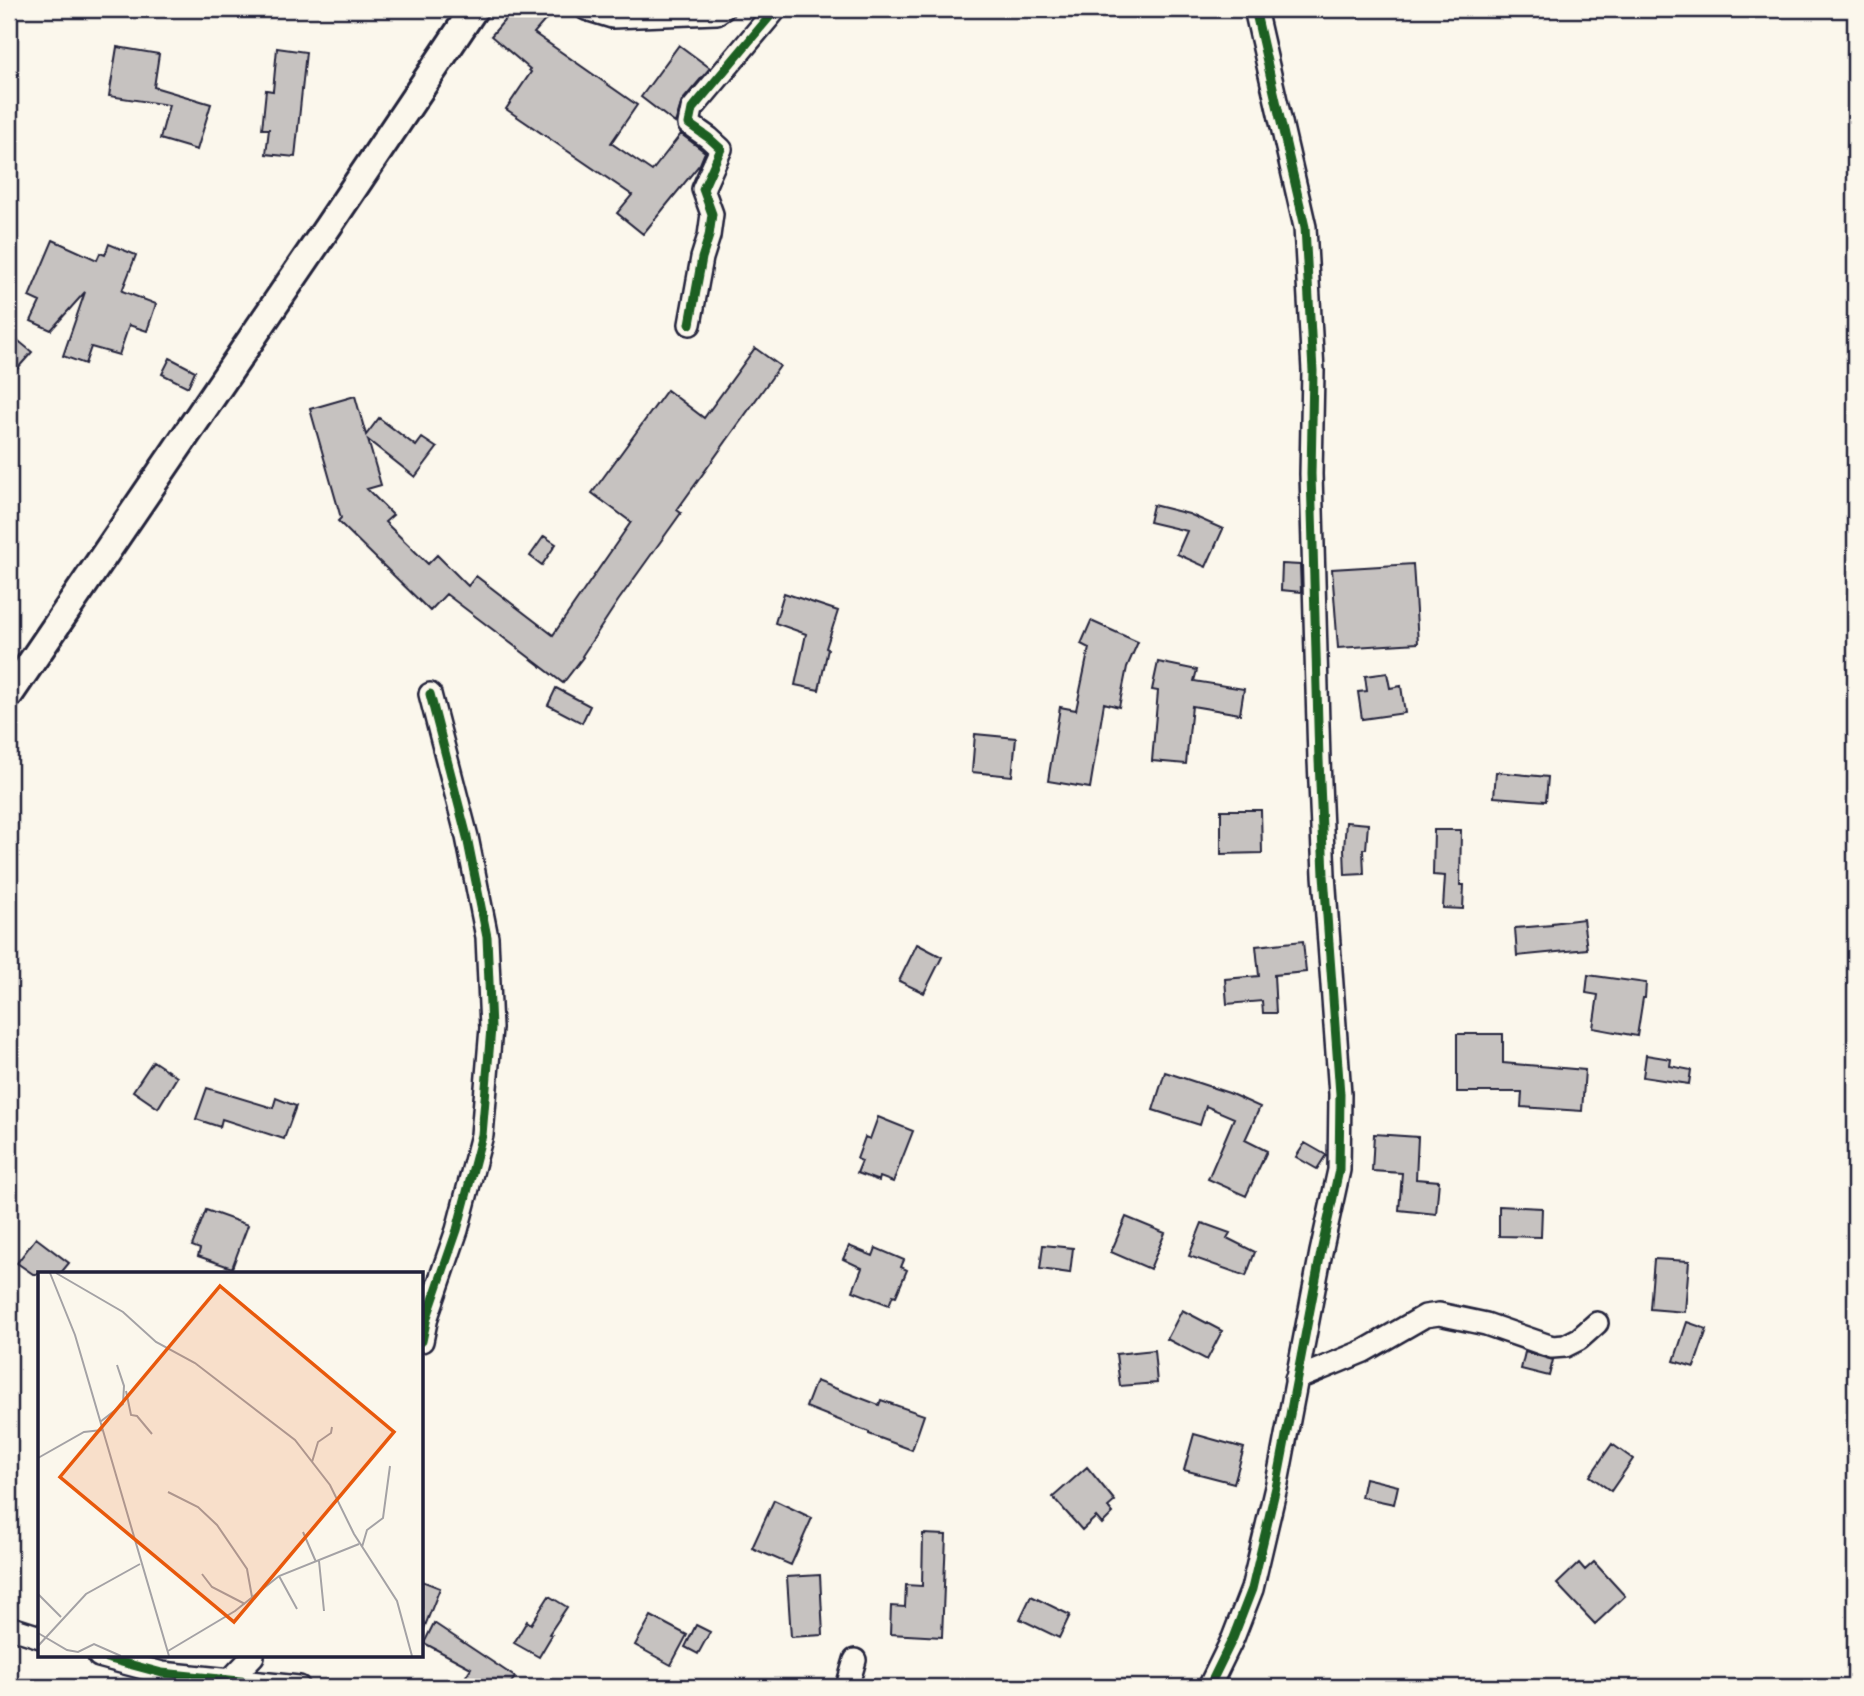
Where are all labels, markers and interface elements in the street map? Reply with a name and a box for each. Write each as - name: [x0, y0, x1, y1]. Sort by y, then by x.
- inset map: [38, 1272, 424, 1658]

